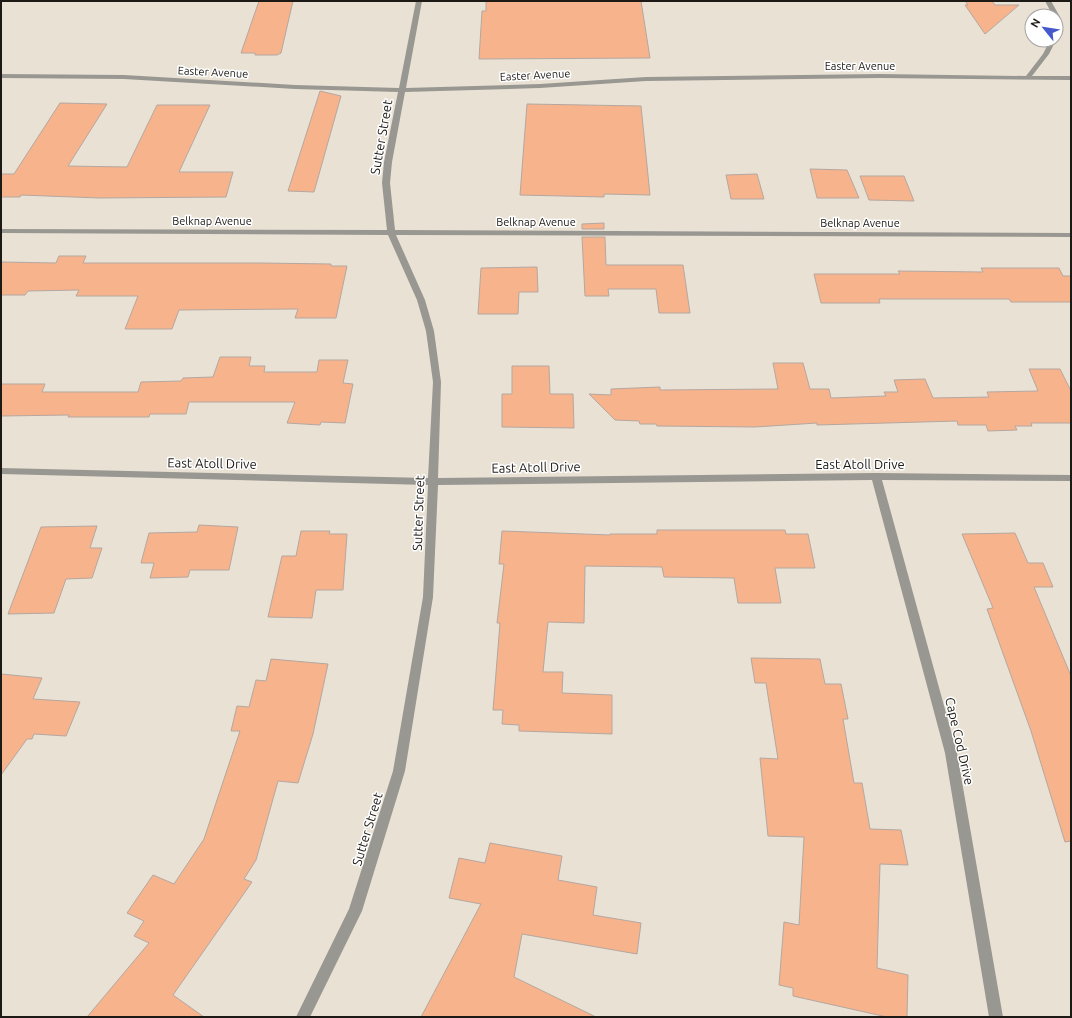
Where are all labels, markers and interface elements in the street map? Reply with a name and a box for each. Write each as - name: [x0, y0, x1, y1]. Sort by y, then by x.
- north arrow: [1024, 8, 1064, 48]
- text: N: [1028, 16, 1043, 30]
- street label: Easter Avenue: [825, 60, 895, 72]
- street label: Easter Avenue: [177, 64, 249, 80]
- street label: Easter Avenue: [499, 67, 571, 83]
- street label: Sutter Street: [368, 98, 394, 176]
- street label: Belknap Avenue: [172, 215, 252, 227]
- street label: Belknap Avenue: [496, 216, 576, 228]
- street label: Belknap Avenue: [820, 217, 900, 229]
- street label: East Atoll Drive: [167, 455, 257, 471]
- street label: East Atoll Drive: [815, 457, 905, 471]
- street label: East Atoll Drive: [491, 459, 581, 475]
- street label: Sutter Street: [410, 475, 426, 551]
- street label: Cape Cod Drive: [943, 696, 977, 786]
- street label: Sutter Street: [349, 791, 385, 867]

